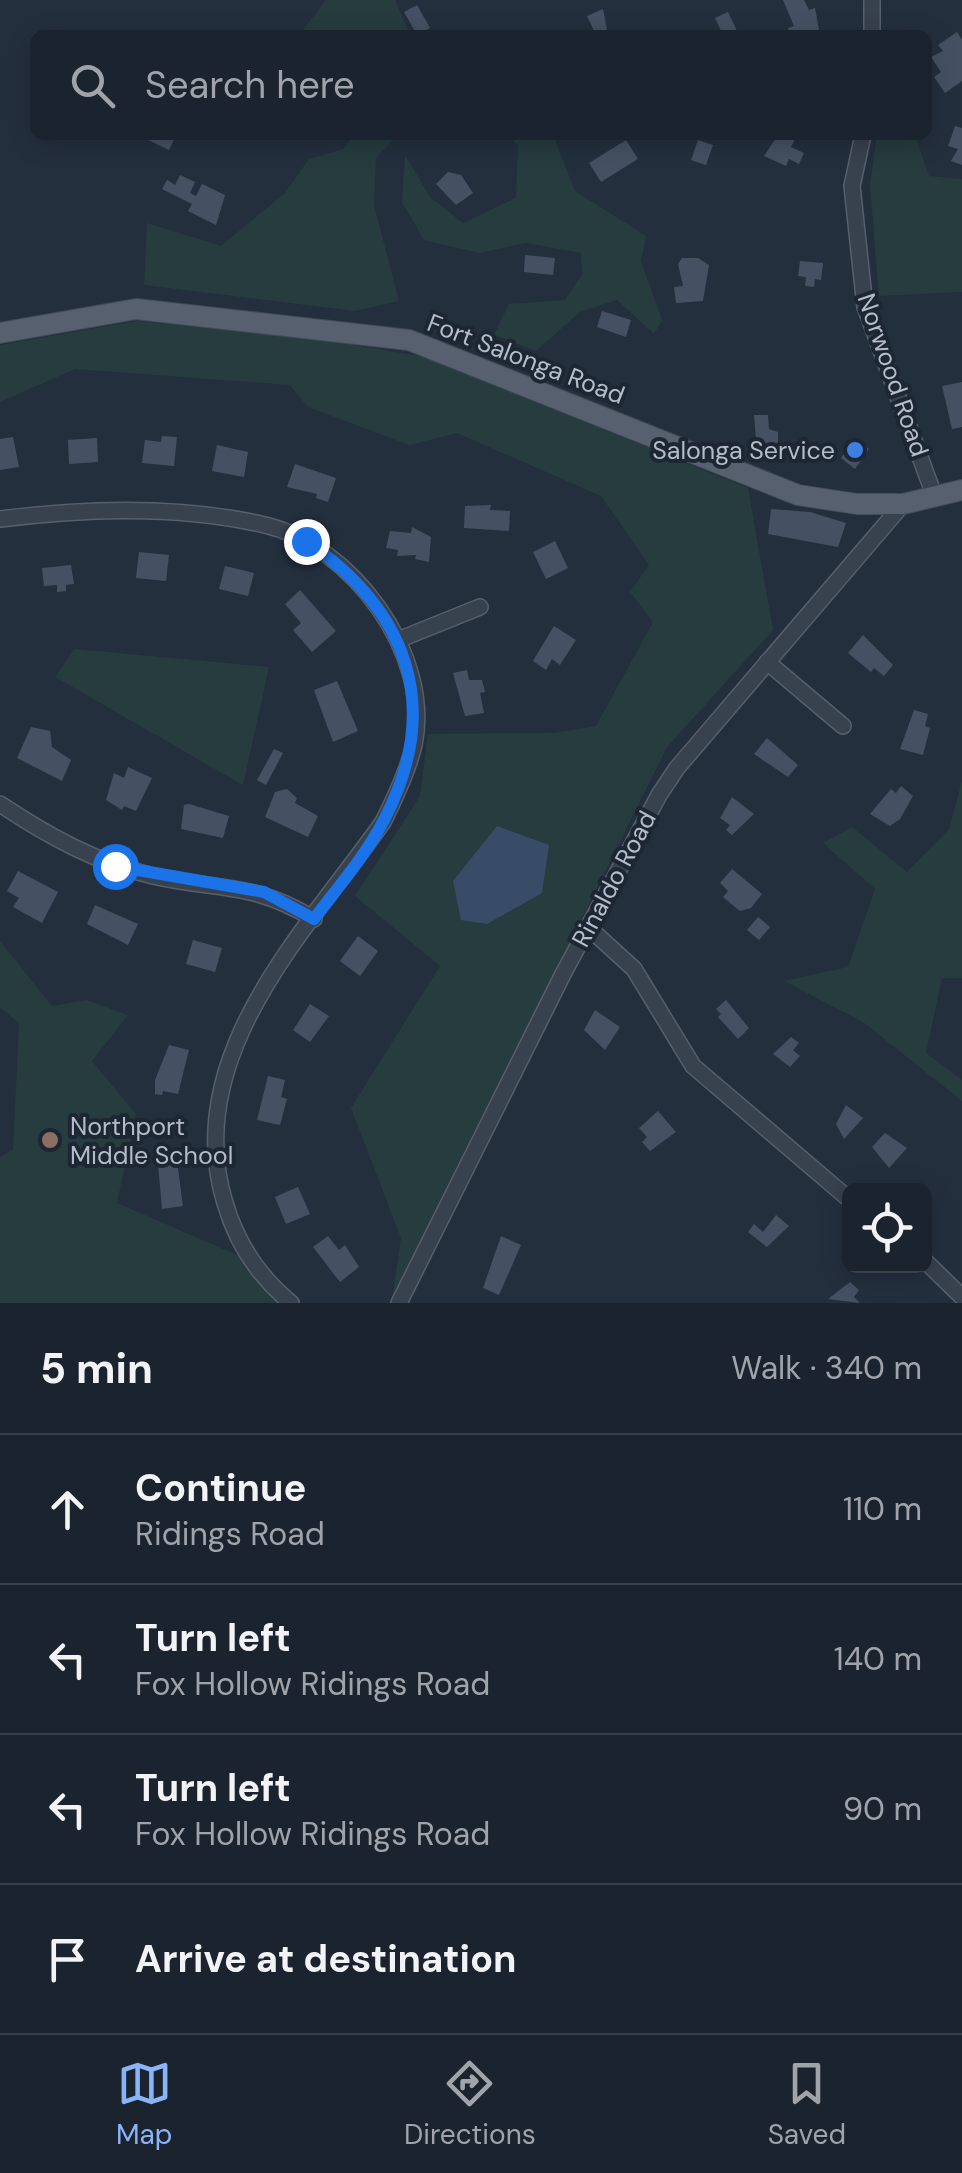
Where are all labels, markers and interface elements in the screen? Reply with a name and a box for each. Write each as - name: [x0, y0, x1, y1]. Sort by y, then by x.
- search box: [30, 30, 932, 140]
- icon: search: [65, 58, 120, 113]
- text: Search here: [145, 60, 355, 110]
- street label: Norwood Road: [850, 289, 936, 461]
- street label: Fort Salonga Road: [423, 306, 629, 412]
- place label: Salonga Service: [652, 434, 835, 467]
- marker: Salonga Service: [844, 439, 866, 461]
- route end: [284, 519, 330, 565]
- street label: Rinaldo Road: [564, 805, 664, 953]
- route start: [93, 844, 139, 890]
- place label: Northport Middle School: [70, 1110, 233, 1172]
- marker: Northport Middle School: [39, 1129, 61, 1151]
- map controls: [842, 1183, 932, 1273]
- button: locate: [842, 1183, 932, 1273]
- text: 5 min: [40, 1341, 153, 1396]
- text: Walk · 340 m: [731, 1347, 922, 1389]
- text: Continue: [135, 1463, 306, 1513]
- icon: ahead: [40, 1482, 95, 1537]
- text: 110 m: [843, 1488, 922, 1530]
- text: Ridings Road: [135, 1513, 325, 1555]
- text: Turn left: [135, 1613, 291, 1663]
- icon: left: [40, 1632, 95, 1687]
- text: 140 m: [834, 1638, 922, 1680]
- text: Fox Hollow Ridings Road: [135, 1663, 490, 1705]
- text: Turn left: [135, 1763, 291, 1813]
- icon: left: [40, 1782, 95, 1837]
- text: 90 m: [843, 1788, 922, 1830]
- text: Fox Hollow Ridings Road: [135, 1813, 490, 1855]
- icon: arrive: [40, 1932, 95, 1987]
- text: Arrive at destination: [135, 1934, 517, 1984]
- tab: Map: [116, 2056, 172, 2153]
- tab: Directions: [404, 2056, 536, 2153]
- tab: Saved: [768, 2056, 846, 2153]

